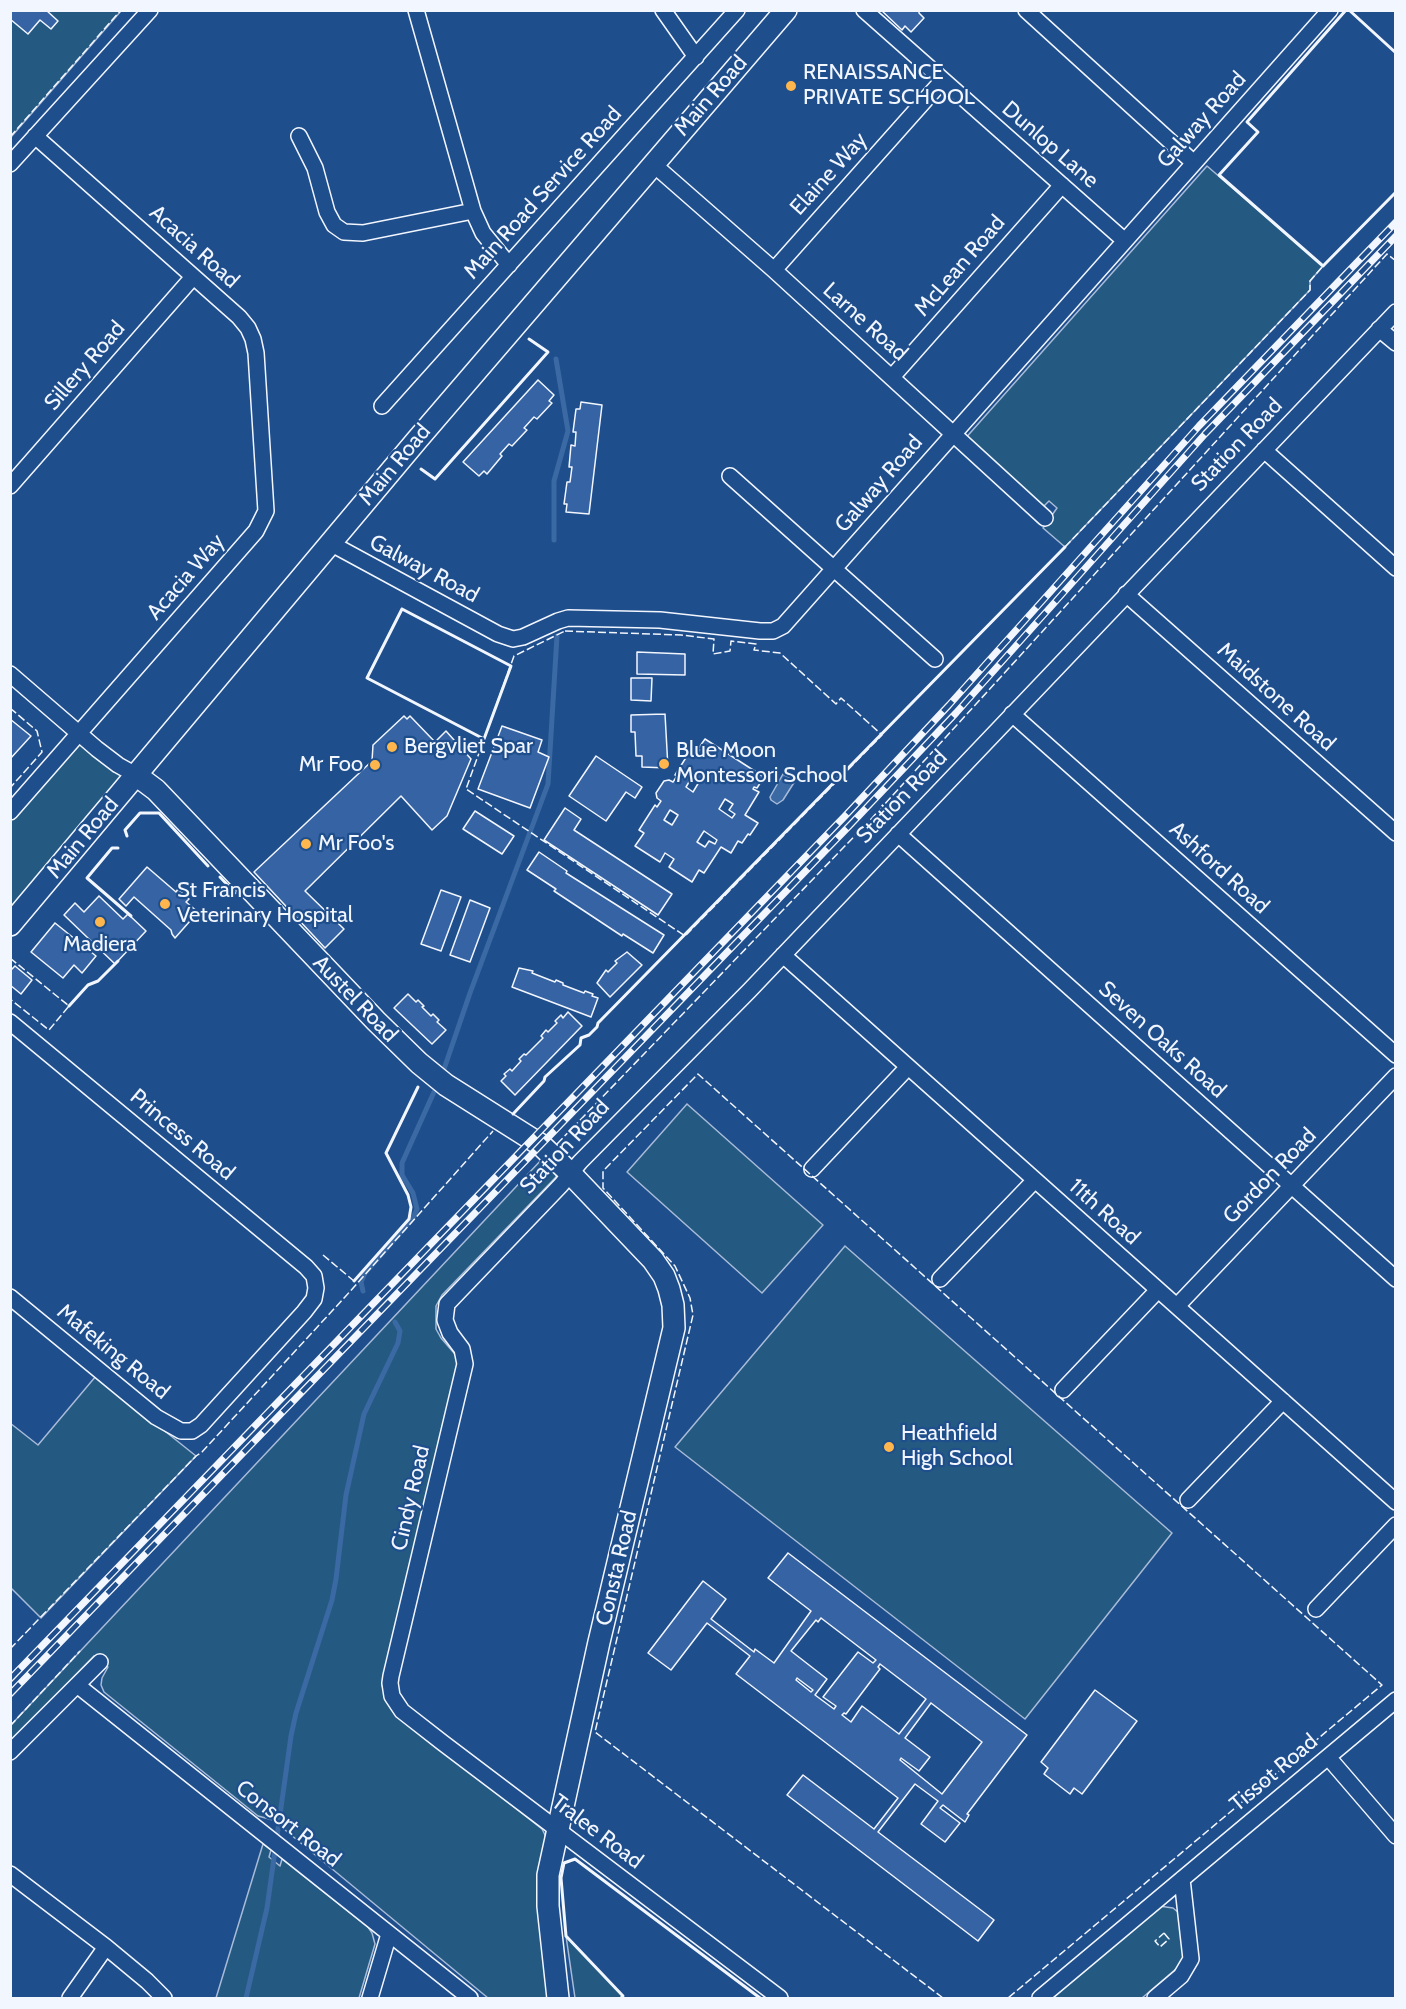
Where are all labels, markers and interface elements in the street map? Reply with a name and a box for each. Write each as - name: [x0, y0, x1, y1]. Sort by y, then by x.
- street label: Main Road: [669, 50, 753, 142]
- place label: RENAISSANCE PRIVATE SCHOOL: [803, 60, 975, 112]
- street label: Galway Road: [1152, 67, 1252, 173]
- marker: RENAISSANCE PRIVATE SCHOOL: [784, 79, 798, 93]
- street label: Dunlop Lane: [996, 96, 1104, 194]
- street label: Main Road Service Road: [459, 101, 627, 285]
- street label: Elaine Way: [785, 127, 873, 221]
- street label: Acacia Road: [144, 200, 244, 294]
- street label: McLean Road: [909, 210, 1011, 322]
- street label: Larne Road: [817, 277, 913, 367]
- street label: Sillery Road: [39, 316, 131, 416]
- street label: Station Road: [1186, 393, 1288, 497]
- street label: Main Road: [353, 419, 437, 511]
- street label: Galway Road: [830, 430, 928, 538]
- street label: Acacia Way: [142, 529, 230, 625]
- street label: Galway Road: [365, 529, 483, 609]
- street label: Maidstone Road: [1211, 637, 1341, 757]
- place label: Bergvliet Spar: [404, 734, 533, 760]
- place label: Blue Moon Montessori School: [676, 738, 847, 790]
- marker: Bergvliet Spar: [385, 740, 399, 754]
- street label: Station Road: [851, 745, 953, 849]
- place label: Mr Foo: [299, 752, 363, 778]
- marker: Blue Moon Montessori School: [657, 757, 671, 771]
- marker: Mr Foo: [368, 758, 382, 772]
- street label: Main Road: [41, 792, 125, 884]
- street label: Ashford Road: [1164, 816, 1274, 920]
- place label: Mr Foo's: [318, 831, 394, 857]
- marker: Mr Foo's: [299, 837, 313, 851]
- place label: St Francis Veterinary Hospital: [177, 878, 353, 930]
- marker: St Francis Veterinary Hospital: [158, 897, 172, 911]
- marker: Madiera: [93, 915, 107, 929]
- place label: Madiera: [63, 932, 137, 958]
- street label: Austel Road: [307, 950, 403, 1048]
- street label: Seven Oaks Road: [1093, 976, 1231, 1104]
- street label: Princess Road: [124, 1084, 240, 1186]
- street label: Station Road: [515, 1094, 615, 1200]
- street label: Gordon Road: [1218, 1123, 1322, 1229]
- street label: 11th Road: [1063, 1173, 1145, 1251]
- street label: Mafeking Road: [51, 1299, 175, 1405]
- place label: Heathfield High School: [901, 1421, 1013, 1472]
- marker: Heathfield High School: [882, 1440, 896, 1454]
- street label: Cindy Road: [386, 1443, 436, 1553]
- street label: Consta Road: [591, 1508, 643, 1628]
- street label: Tissot Road: [1225, 1729, 1323, 1817]
- street label: Consort Road: [230, 1775, 346, 1873]
- street label: Tralee Road: [546, 1789, 648, 1875]

